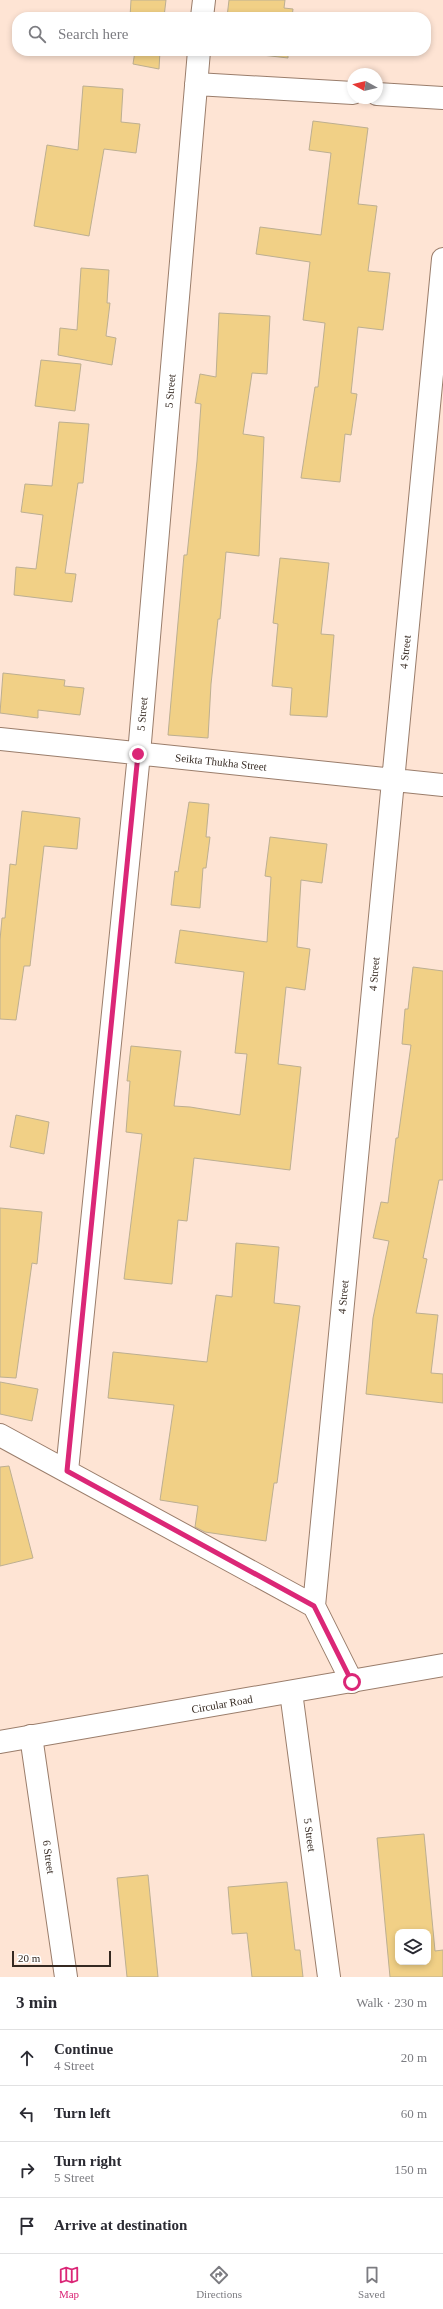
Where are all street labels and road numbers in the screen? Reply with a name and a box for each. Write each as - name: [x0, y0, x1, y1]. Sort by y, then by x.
- street label: 5 Street: [163, 374, 177, 408]
- street label: 4 Street: [397, 635, 413, 669]
- street label: 5 Street: [135, 697, 149, 731]
- street label: Seikta Thukha Street: [175, 751, 267, 773]
- street label: 4 Street: [367, 957, 381, 991]
- street label: 4 Street: [336, 1280, 350, 1314]
- street label: Circular Road: [190, 1693, 254, 1715]
- street label: 5 Street: [302, 1817, 318, 1853]
- street label: 6 Street: [41, 1839, 57, 1875]

